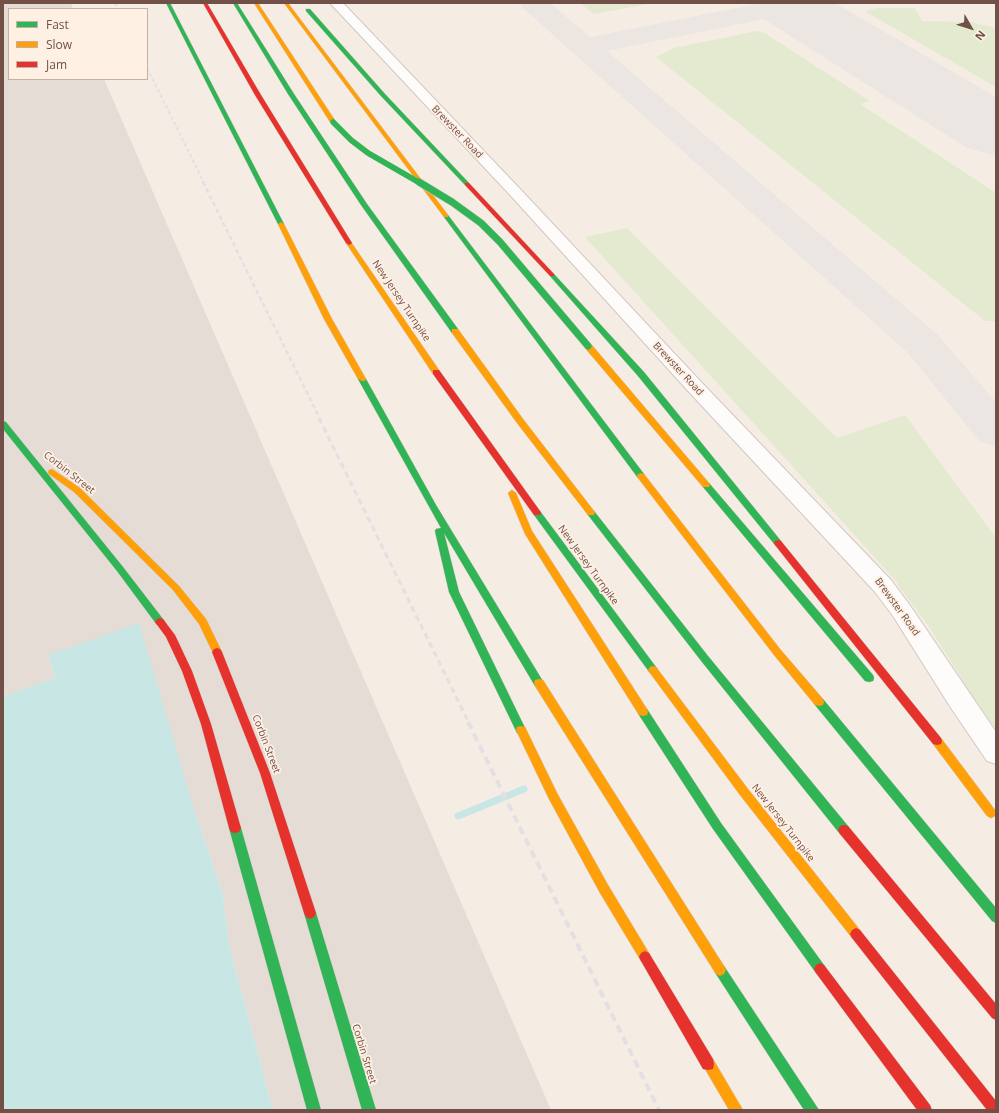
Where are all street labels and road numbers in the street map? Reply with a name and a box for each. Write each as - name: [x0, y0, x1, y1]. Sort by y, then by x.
- street label: Brewster Road: [429, 103, 485, 161]
- street label: New Jersey Turnpike: [369, 258, 433, 344]
- street label: Brewster Road: [650, 340, 706, 398]
- street label: Corbin Street: [41, 449, 97, 497]
- street label: New Jersey Turnpike: [555, 523, 621, 607]
- street label: Brewster Road: [872, 576, 922, 638]
- street label: Corbin Street: [249, 713, 283, 775]
- street label: New Jersey Turnpike: [749, 782, 817, 864]
- street label: Corbin Street: [349, 1023, 379, 1085]

